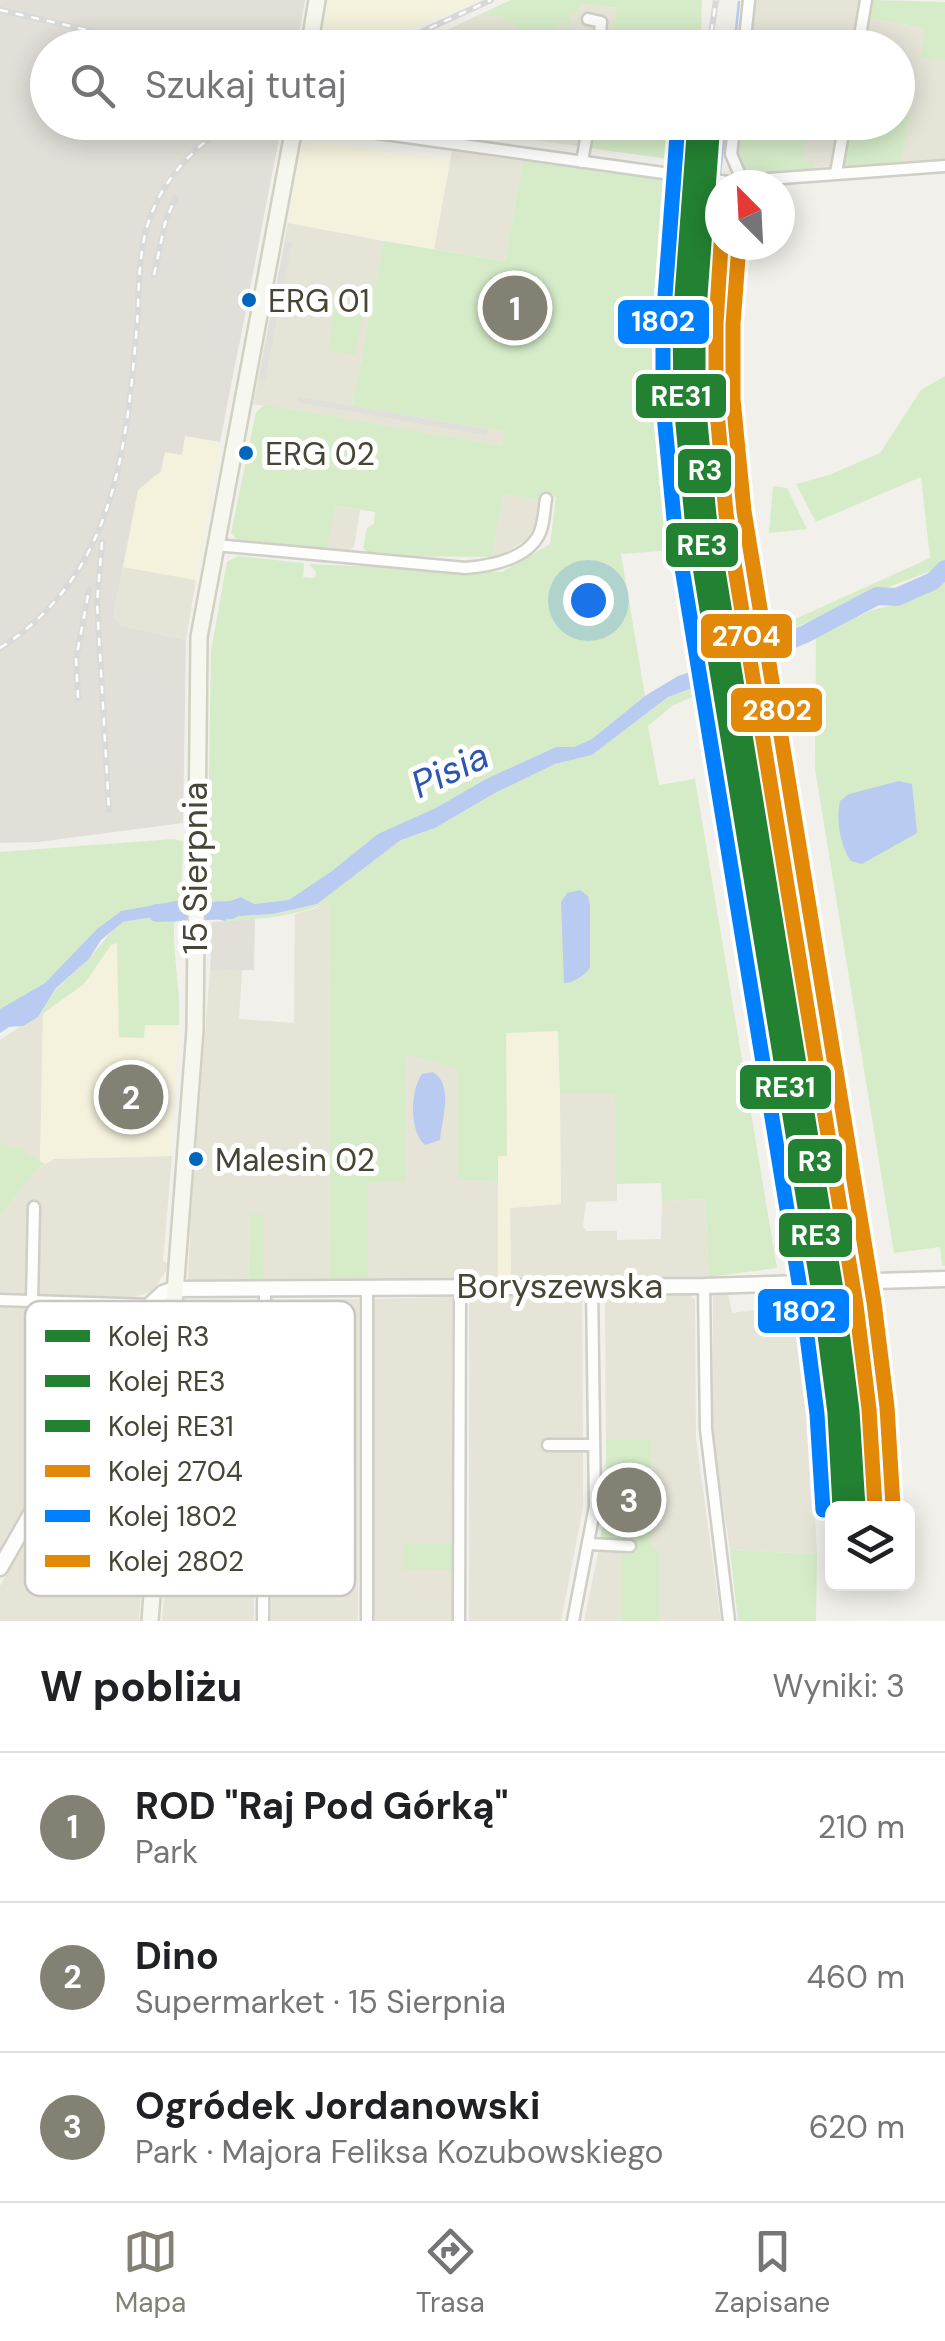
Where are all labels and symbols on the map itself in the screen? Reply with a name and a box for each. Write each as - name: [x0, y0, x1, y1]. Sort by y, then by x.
- north arrow: [705, 170, 795, 260]
- pin: 1: [482, 270, 548, 346]
- place label: ERG 01: [268, 280, 370, 322]
- marker: ERG 01: [239, 290, 259, 310]
- line badge: 1802: [616, 298, 711, 346]
- text: 1802: [631, 303, 695, 340]
- line badge: RE31: [634, 372, 728, 420]
- text: RE31: [651, 378, 711, 415]
- place label: ERG 02: [265, 433, 375, 475]
- marker: ERG 02: [236, 443, 256, 463]
- line badge: R3: [676, 447, 733, 495]
- text: R3: [688, 452, 722, 489]
- line badge: RE3: [664, 521, 740, 569]
- text: RE3: [677, 527, 727, 564]
- your location: [563, 575, 614, 626]
- line badge: 2704: [699, 612, 794, 660]
- text: 2704: [712, 618, 780, 655]
- line badge: 2802: [729, 686, 824, 734]
- text: 2802: [742, 692, 812, 729]
- water label: Pisia: [403, 730, 497, 810]
- street label: 15 Sierpnia: [172, 782, 218, 954]
- pin: 2: [98, 1060, 164, 1134]
- line badge: RE31: [738, 1063, 833, 1111]
- text: RE31: [755, 1069, 815, 1106]
- line badge: R3: [786, 1137, 844, 1185]
- place label: Malesin 02: [215, 1139, 375, 1181]
- text: R3: [798, 1143, 832, 1180]
- marker: Malesin 02: [186, 1149, 206, 1169]
- line badge: RE3: [777, 1211, 854, 1259]
- text: RE3: [791, 1217, 841, 1254]
- street label: Boryszewska: [457, 1263, 663, 1309]
- line badge: 1802: [756, 1287, 851, 1335]
- text: 1802: [772, 1293, 836, 1330]
- legend: [25, 1301, 355, 1596]
- text: Kolej R3: [108, 1318, 210, 1355]
- text: Kolej RE3: [108, 1363, 225, 1400]
- text: Kolej RE31: [108, 1408, 234, 1445]
- text: Kolej 2704: [108, 1453, 243, 1490]
- pin: 3: [596, 1462, 662, 1538]
- text: Kolej 1802: [108, 1498, 237, 1535]
- text: Kolej 2802: [108, 1543, 244, 1580]

